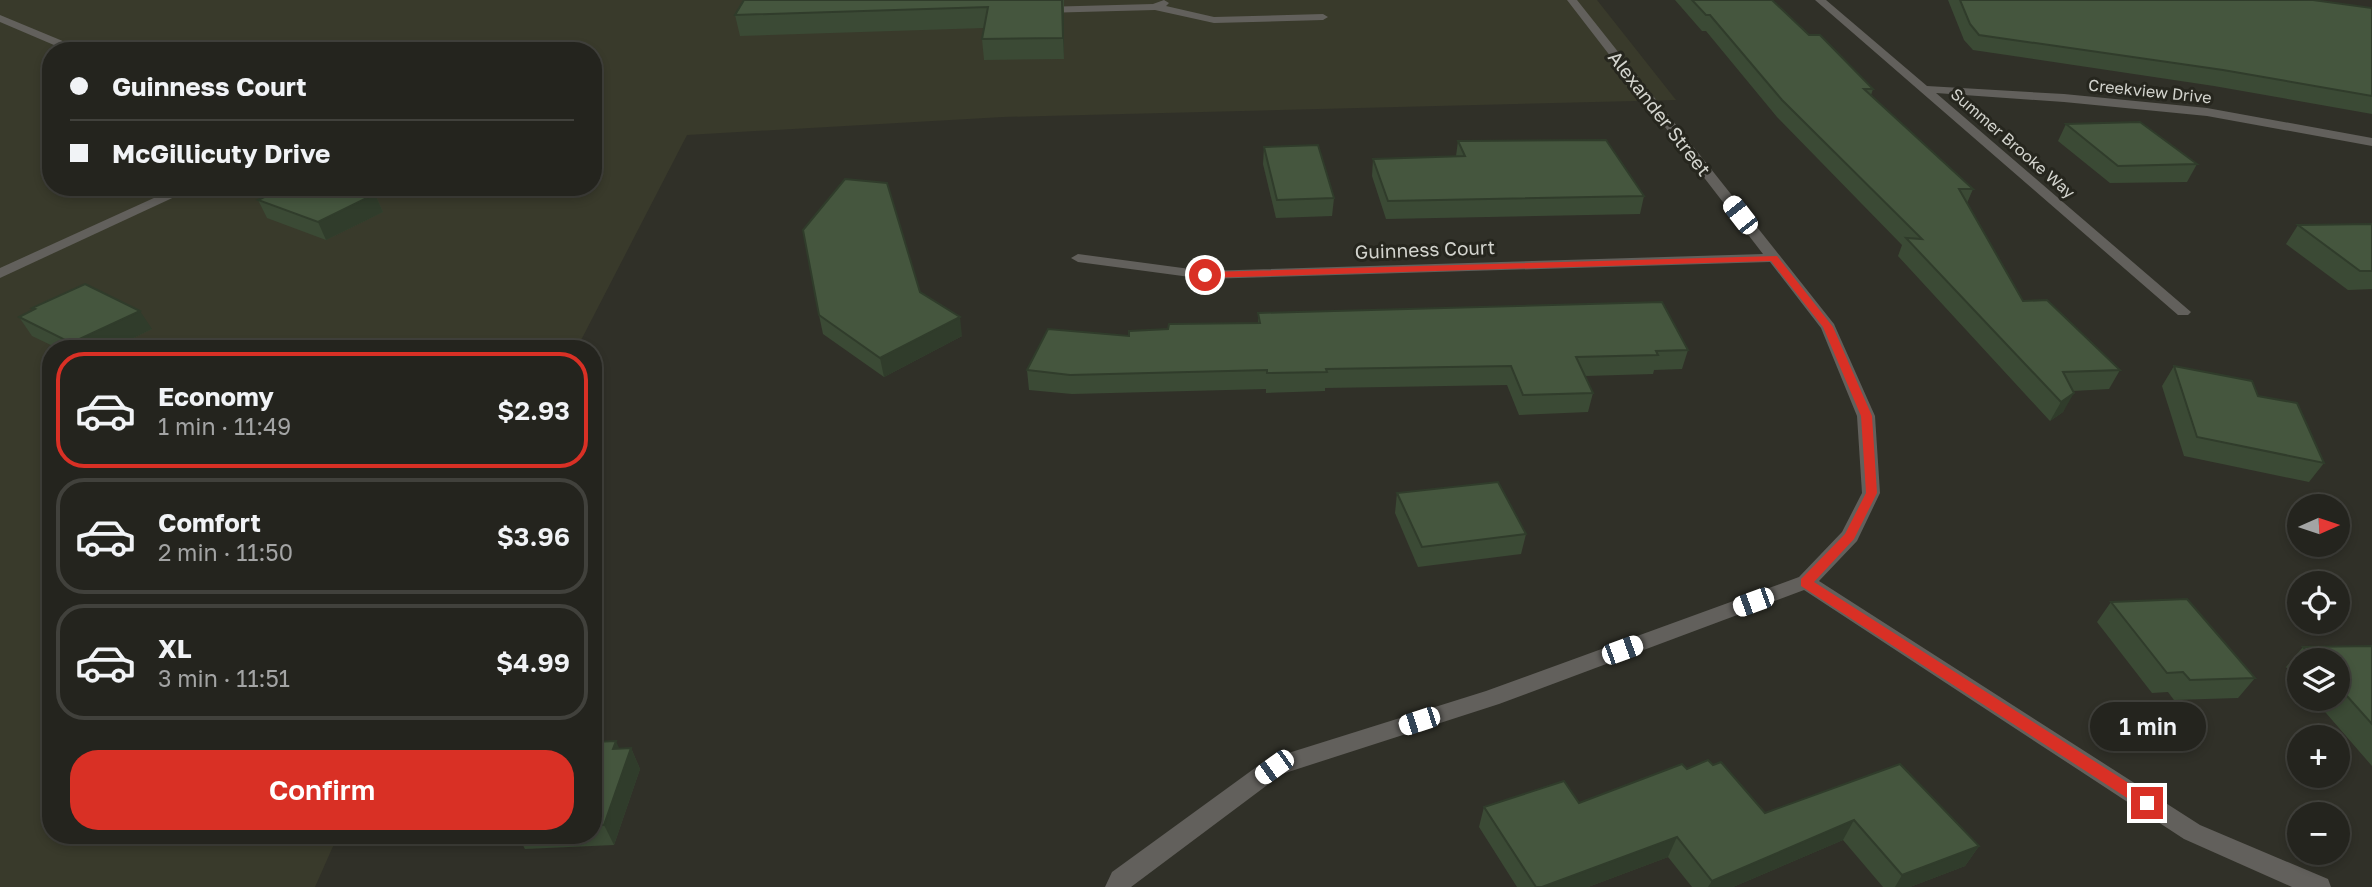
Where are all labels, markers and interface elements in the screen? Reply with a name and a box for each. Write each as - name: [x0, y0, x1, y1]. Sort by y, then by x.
- street label: Alexander Street: [1604, 46, 1716, 180]
- text: Guinness Court: [112, 71, 307, 102]
- street label: Creekview Drive: [2087, 75, 2213, 107]
- street label: Summer Brooke Way: [1947, 84, 2079, 202]
- text: McGillicuty Drive: [112, 138, 330, 169]
- car: [1719, 192, 1762, 238]
- street label: Guinness Court: [1354, 235, 1496, 263]
- route start: [1189, 259, 1221, 291]
- icon: car: [74, 379, 137, 442]
- text: Economy: [158, 381, 274, 412]
- text: $2.93: [497, 395, 570, 426]
- text: 1 min · 11:49: [158, 412, 291, 440]
- north arrow: [2287, 494, 2350, 556]
- map controls: [2287, 494, 2350, 865]
- icon: car: [74, 505, 137, 568]
- text: Comfort: [158, 507, 261, 538]
- text: $3.96: [497, 521, 570, 552]
- text: 2 min · 11:50: [158, 538, 293, 566]
- button: locate: [2287, 571, 2350, 634]
- car: [1730, 585, 1777, 619]
- icon: car: [74, 631, 137, 694]
- text: XL: [158, 633, 192, 664]
- car: [1599, 633, 1646, 667]
- text: $4.99: [496, 647, 570, 678]
- button: layers: [2287, 648, 2350, 711]
- text: 3 min · 11:51: [158, 664, 290, 692]
- callout: 1 min: [2089, 702, 2205, 750]
- car: [1396, 705, 1443, 737]
- text: 1 min: [2119, 712, 2177, 740]
- button: +: [2287, 725, 2350, 788]
- car: [1251, 746, 1298, 788]
- button: Confirm: [70, 750, 574, 830]
- route end: [2131, 787, 2163, 819]
- button: −: [2287, 802, 2350, 865]

